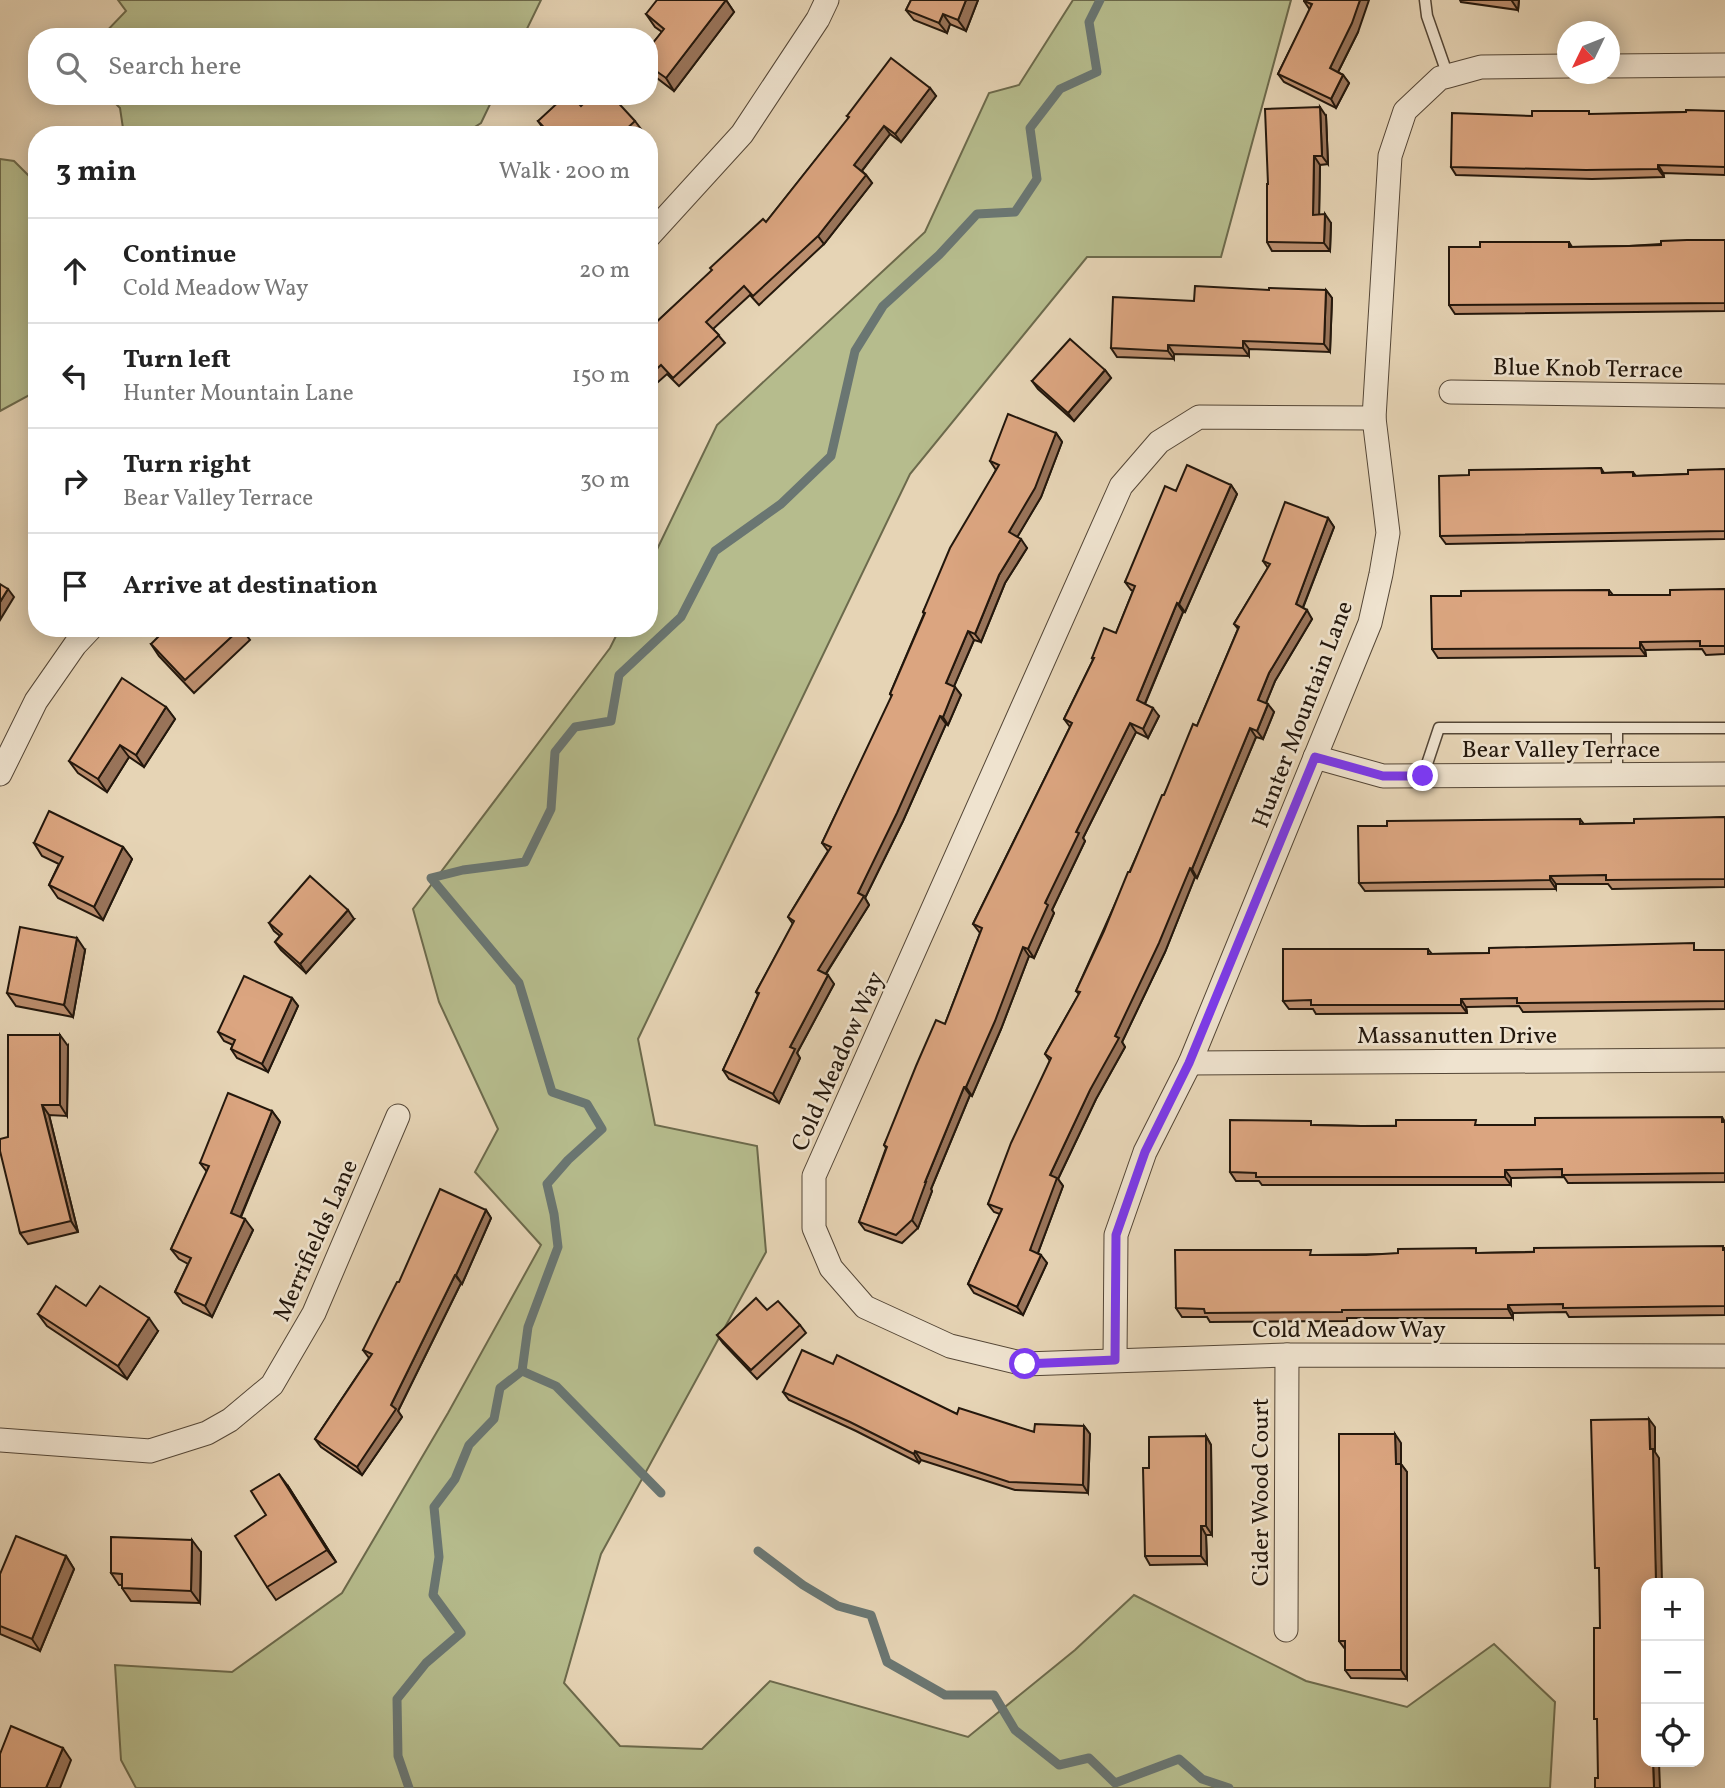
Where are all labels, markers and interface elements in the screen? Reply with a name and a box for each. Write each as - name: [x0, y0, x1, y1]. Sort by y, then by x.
- north arrow: [1557, 21, 1620, 84]
- search box: [28, 28, 658, 105]
- icon: search: [52, 48, 90, 86]
- text: Search here: [108, 49, 241, 85]
- text: 3 min: [56, 151, 137, 193]
- text: Walk · 200 m: [499, 156, 630, 188]
- text: Continue: [123, 237, 236, 273]
- icon: ahead: [56, 252, 94, 290]
- text: 20 m: [579, 255, 630, 287]
- text: Cold Meadow Way: [123, 273, 308, 305]
- text: Turn left: [123, 342, 231, 378]
- street label: Blue Knob Terrace: [1493, 351, 1683, 389]
- icon: left: [56, 357, 94, 395]
- text: 150 m: [572, 360, 630, 392]
- text: Hunter Mountain Lane: [123, 378, 354, 410]
- text: Turn right: [123, 447, 251, 483]
- icon: right: [56, 462, 94, 500]
- text: 30 m: [580, 465, 630, 497]
- text: Bear Valley Terrace: [123, 483, 313, 515]
- icon: arrive: [56, 567, 94, 605]
- text: Arrive at destination: [123, 568, 378, 604]
- street label: Hunter Mountain Lane: [1245, 596, 1363, 833]
- street label: Bear Valley Terrace: [1462, 734, 1660, 768]
- route end: [1407, 760, 1438, 791]
- street label: Cold Meadow Way: [784, 966, 894, 1157]
- street label: Massanutten Drive: [1357, 1020, 1557, 1054]
- street label: Merrifields Lane: [266, 1154, 368, 1327]
- street label: Cold Meadow Way: [1252, 1314, 1446, 1348]
- route start: [1009, 1348, 1040, 1379]
- street label: Cider Wood Court: [1245, 1398, 1279, 1586]
- map controls: [1641, 1578, 1704, 1767]
- button: +: [1641, 1578, 1704, 1641]
- button: −: [1641, 1641, 1704, 1704]
- button: locate: [1641, 1704, 1704, 1767]

